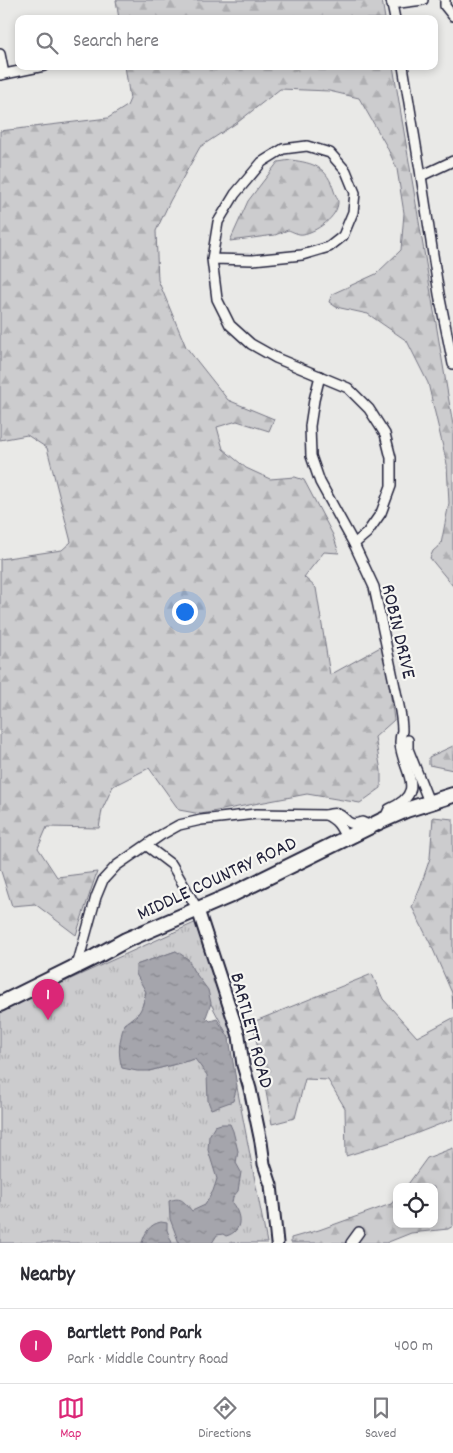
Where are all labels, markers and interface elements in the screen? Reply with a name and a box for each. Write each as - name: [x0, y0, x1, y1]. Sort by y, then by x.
- search box: [15, 15, 438, 70]
- icon: search: [33, 29, 61, 57]
- text: Search here: [73, 29, 159, 56]
- street label: ROBIN DRIVE: [373, 582, 422, 682]
- your location: [172, 599, 198, 625]
- street label: MIDDLE COUNTRY ROAD: [133, 830, 302, 929]
- street label: BARTLETT ROAD: [221, 970, 279, 1092]
- pin: 1: [32, 979, 64, 1020]
- map controls: [393, 1183, 438, 1228]
- button: locate: [393, 1183, 438, 1228]
- text: Nearby: [20, 1261, 75, 1291]
- text: Bartlett Pond Park: [67, 1321, 202, 1348]
- text: 1: [34, 1335, 38, 1358]
- text: 400 m: [394, 1335, 433, 1358]
- text: Park · Middle Country Road: [67, 1348, 228, 1371]
- tab: Map: [57, 1394, 85, 1444]
- tab: Directions: [198, 1394, 251, 1444]
- tab: Saved: [365, 1394, 396, 1444]

